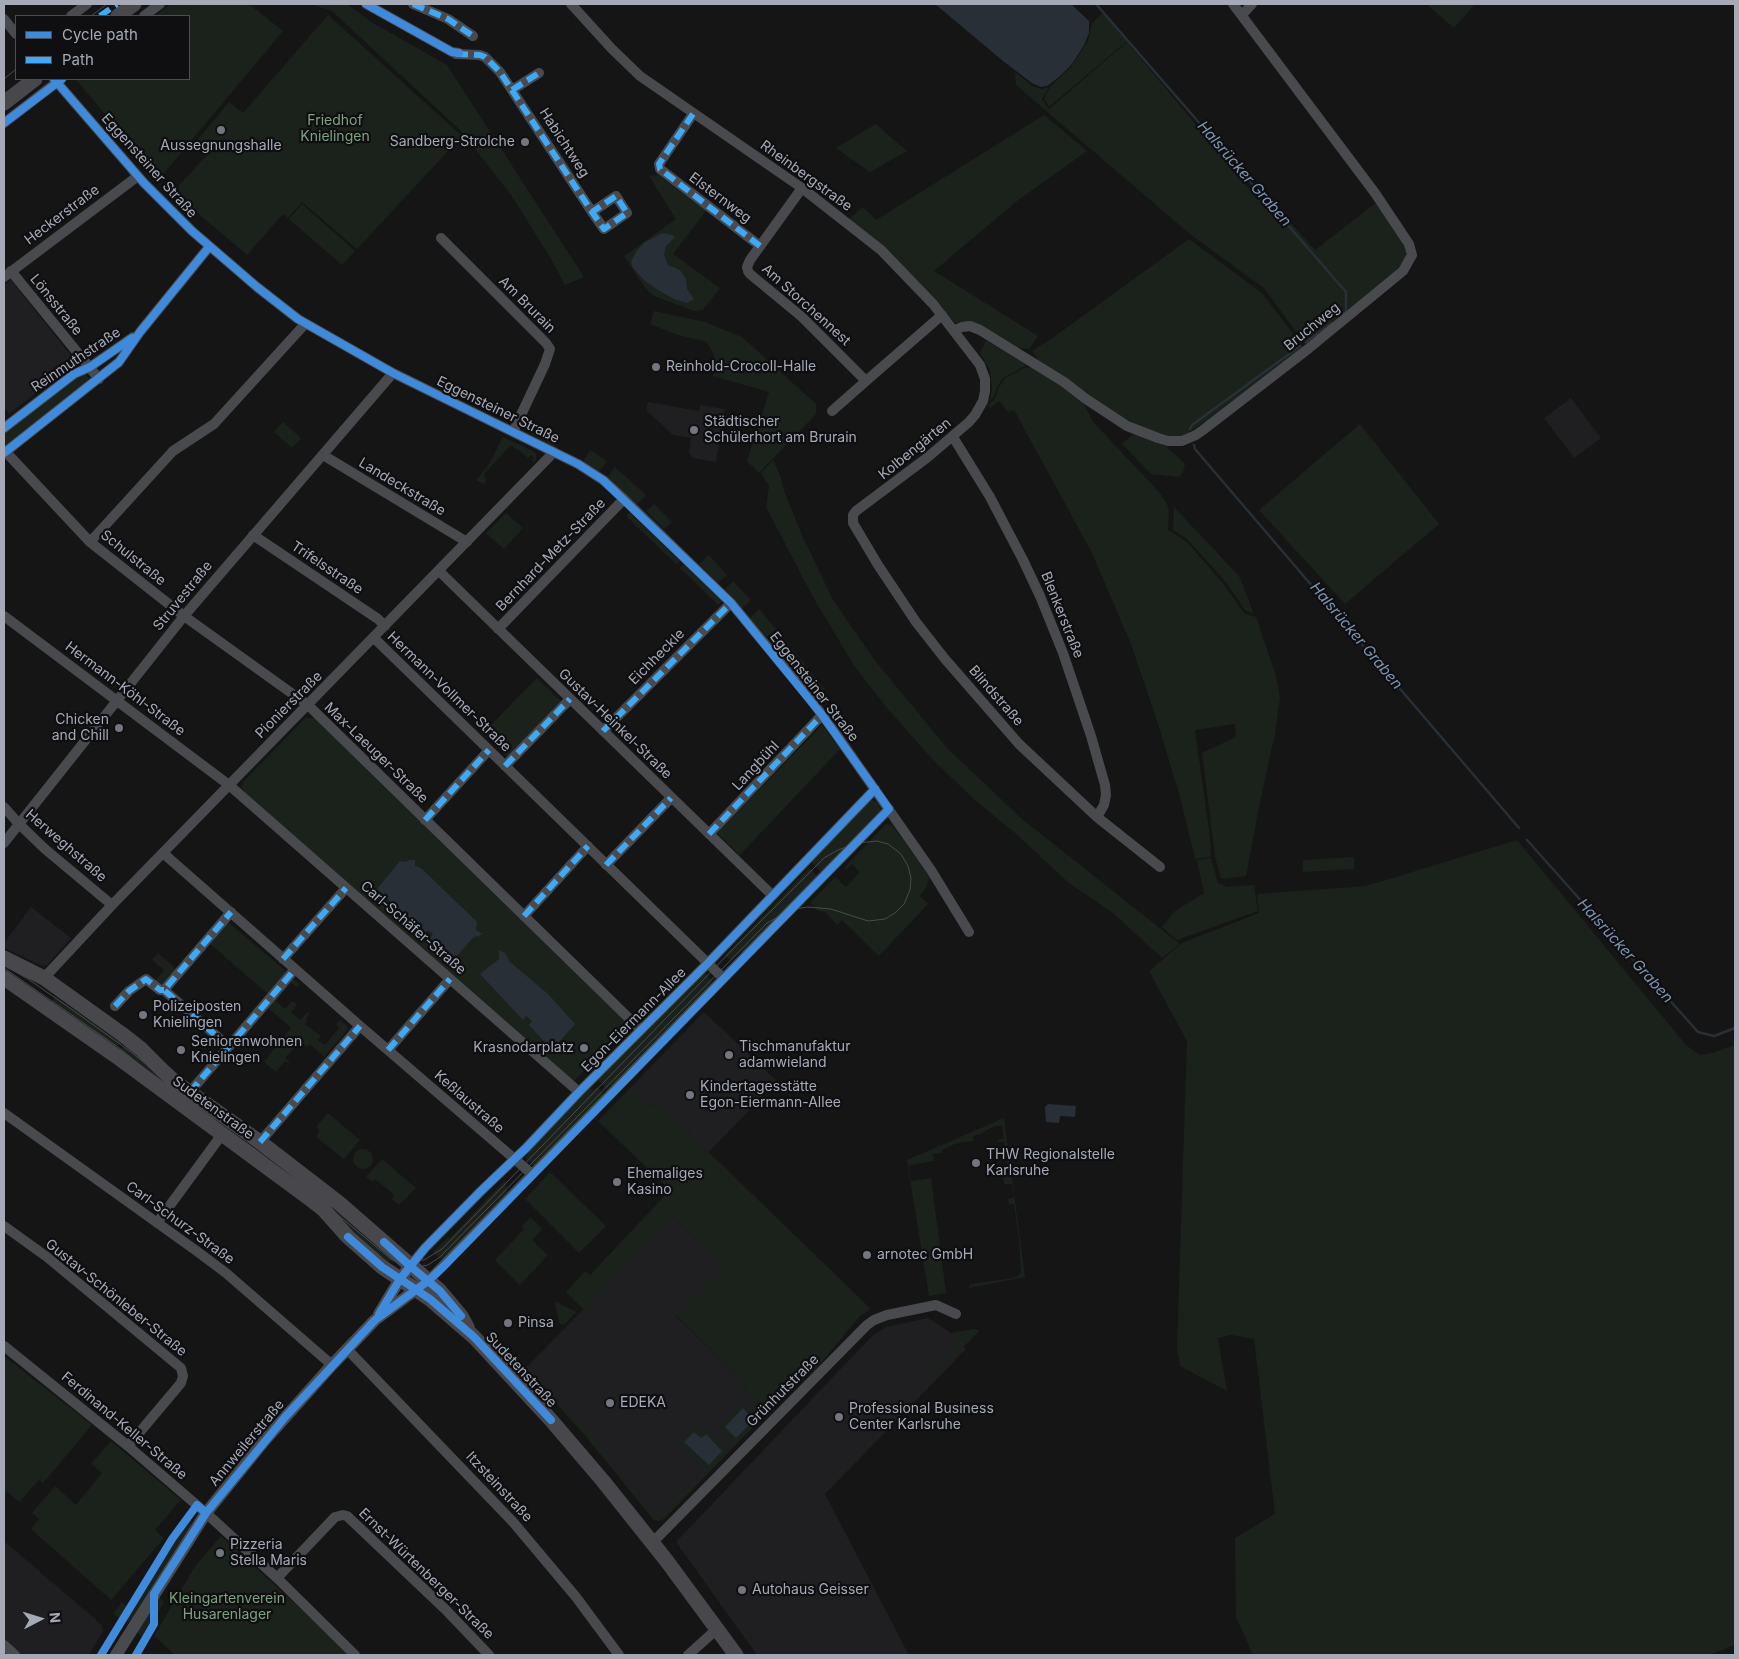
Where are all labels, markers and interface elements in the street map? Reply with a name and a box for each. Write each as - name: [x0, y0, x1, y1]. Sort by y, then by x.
- legend: [15, 15, 190, 80]
- text: Cycle path: [62, 25, 138, 44]
- text: Path: [62, 50, 94, 69]
- street label: Habichtweg: [535, 105, 593, 181]
- street label: Eggensteiner Straße: [98, 110, 200, 222]
- park label: Friedhof Knielingen: [300, 113, 370, 146]
- water label: Halsrücker Graben: [1193, 118, 1295, 230]
- marker: Aussegnungshalle: [215, 124, 227, 136]
- place label: Sandberg-Strolche: [390, 134, 515, 150]
- marker: Sandberg-Strolche: [519, 136, 531, 148]
- street label: Rheinbergstraße: [757, 137, 855, 215]
- place label: Aussegnungshalle: [160, 138, 282, 154]
- street label: Elsternweg: [686, 169, 754, 227]
- street label: Heckerstraße: [21, 181, 103, 249]
- street label: Am Storchennest: [758, 261, 854, 349]
- street label: Lönsstraße: [26, 271, 86, 339]
- street label: Am Brurain: [495, 273, 559, 337]
- street label: Bruchweg: [1281, 299, 1343, 355]
- street label: Reinmuthstraße: [28, 324, 124, 396]
- place label: Reinhold-Crocoll-Halle: [666, 359, 816, 375]
- marker: Reinhold-Crocoll-Halle: [650, 361, 662, 373]
- street label: Eggensteiner Straße: [434, 373, 562, 447]
- place label: Städtischer Schülerhort am Brurain: [704, 414, 857, 447]
- street label: Kolbengärten: [875, 415, 955, 483]
- marker: Städtischer Schülerhort am Brurain: [688, 424, 700, 436]
- street label: Landeckstraße: [356, 454, 448, 520]
- street label: Bernhard-Metz-Straße: [493, 495, 609, 615]
- street label: Schulstraße: [97, 527, 169, 589]
- street label: Trifelsstraße: [288, 538, 366, 598]
- street label: Struvestraße: [150, 558, 216, 634]
- street label: Blenkerstraße: [1037, 569, 1087, 661]
- water label: Halsrücker Graben: [1306, 579, 1406, 693]
- street label: Eichheckle: [626, 626, 688, 688]
- street label: Hermann-Vollmer-Straße: [384, 628, 514, 756]
- street label: Eggensteiner Straße: [766, 629, 862, 745]
- street label: Hermann-Köhl-Straße: [62, 638, 188, 740]
- street label: Blindstraße: [965, 662, 1027, 730]
- street label: Gustav-Heinkel-Straße: [555, 665, 675, 783]
- street label: Pionierstraße: [252, 668, 326, 742]
- street label: Max-Laeuger-Straße: [321, 699, 431, 807]
- place label: Chicken and Chill: [52, 712, 109, 744]
- marker: Chicken and Chill: [113, 722, 125, 734]
- street label: Langbühl: [729, 738, 783, 794]
- street label: Herweghstraße: [22, 806, 110, 886]
- street label: Carl-Schäfer-Straße: [357, 878, 469, 978]
- water label: Halsrücker Graben: [1574, 895, 1676, 1007]
- street label: Egon-Eiermann-Allee: [578, 964, 690, 1076]
- place label: Polizeiposten Knielingen: [153, 999, 241, 1032]
- marker: Polizeiposten Knielingen: [137, 1009, 149, 1021]
- place label: Seniorenwohnen Knielingen: [191, 1034, 302, 1066]
- place label: Tischmanufaktur adamwieland: [739, 1039, 850, 1072]
- place label: Krasnodarplatz: [473, 1040, 574, 1056]
- marker: Krasnodarplatz: [578, 1042, 590, 1054]
- marker: Seniorenwohnen Knielingen: [175, 1044, 187, 1056]
- marker: Tischmanufaktur adamwieland: [723, 1049, 735, 1061]
- street label: Keßlaustraße: [431, 1067, 507, 1137]
- street label: Sudetenstraße: [169, 1073, 257, 1143]
- place label: Kindertagesstätte Egon-Eiermann-Allee: [700, 1079, 841, 1112]
- marker: Kindertagesstätte Egon-Eiermann-Allee: [684, 1089, 696, 1101]
- place label: THW Regionalstelle Karlsruhe: [986, 1147, 1115, 1180]
- marker: THW Regionalstelle Karlsruhe: [970, 1157, 982, 1169]
- place label: Ehemaliges Kasino: [627, 1166, 703, 1198]
- marker: Ehemaliges Kasino: [611, 1176, 623, 1188]
- street label: Carl-Schurz-Straße: [123, 1178, 237, 1268]
- street label: Gustav-Schönleber-Straße: [42, 1236, 190, 1360]
- place label: arnotec GmbH: [877, 1247, 973, 1263]
- marker: arnotec GmbH: [861, 1249, 873, 1261]
- place label: Pinsa: [518, 1315, 554, 1331]
- marker: Pinsa: [502, 1317, 514, 1329]
- street label: Sudetenstraße: [482, 1329, 560, 1411]
- street label: Grünhutstraße: [743, 1351, 823, 1431]
- street label: Ferdinand-Keller-Straße: [58, 1368, 190, 1484]
- place label: EDEKA: [620, 1395, 666, 1411]
- street label: Annweilerstraße: [206, 1396, 288, 1490]
- marker: EDEKA: [604, 1397, 616, 1409]
- place label: Professional Business Center Karlsruhe: [849, 1401, 994, 1434]
- marker: Professional Business Center Karlsruhe: [833, 1411, 845, 1423]
- street label: Itzsteinstraße: [462, 1448, 536, 1526]
- street label: Ernst-Würtenberger-Straße: [355, 1505, 497, 1643]
- place label: Pizzeria Stella Maris: [230, 1537, 307, 1570]
- marker: Pizzeria Stella Maris: [214, 1547, 226, 1559]
- place label: Autohaus Geisser: [752, 1582, 869, 1598]
- marker: Autohaus Geisser: [736, 1584, 748, 1596]
- park label: Kleingartenverein Husarenlager: [169, 1591, 285, 1624]
- north arrow: [15, 1594, 65, 1644]
- text: N: [47, 1612, 64, 1624]

